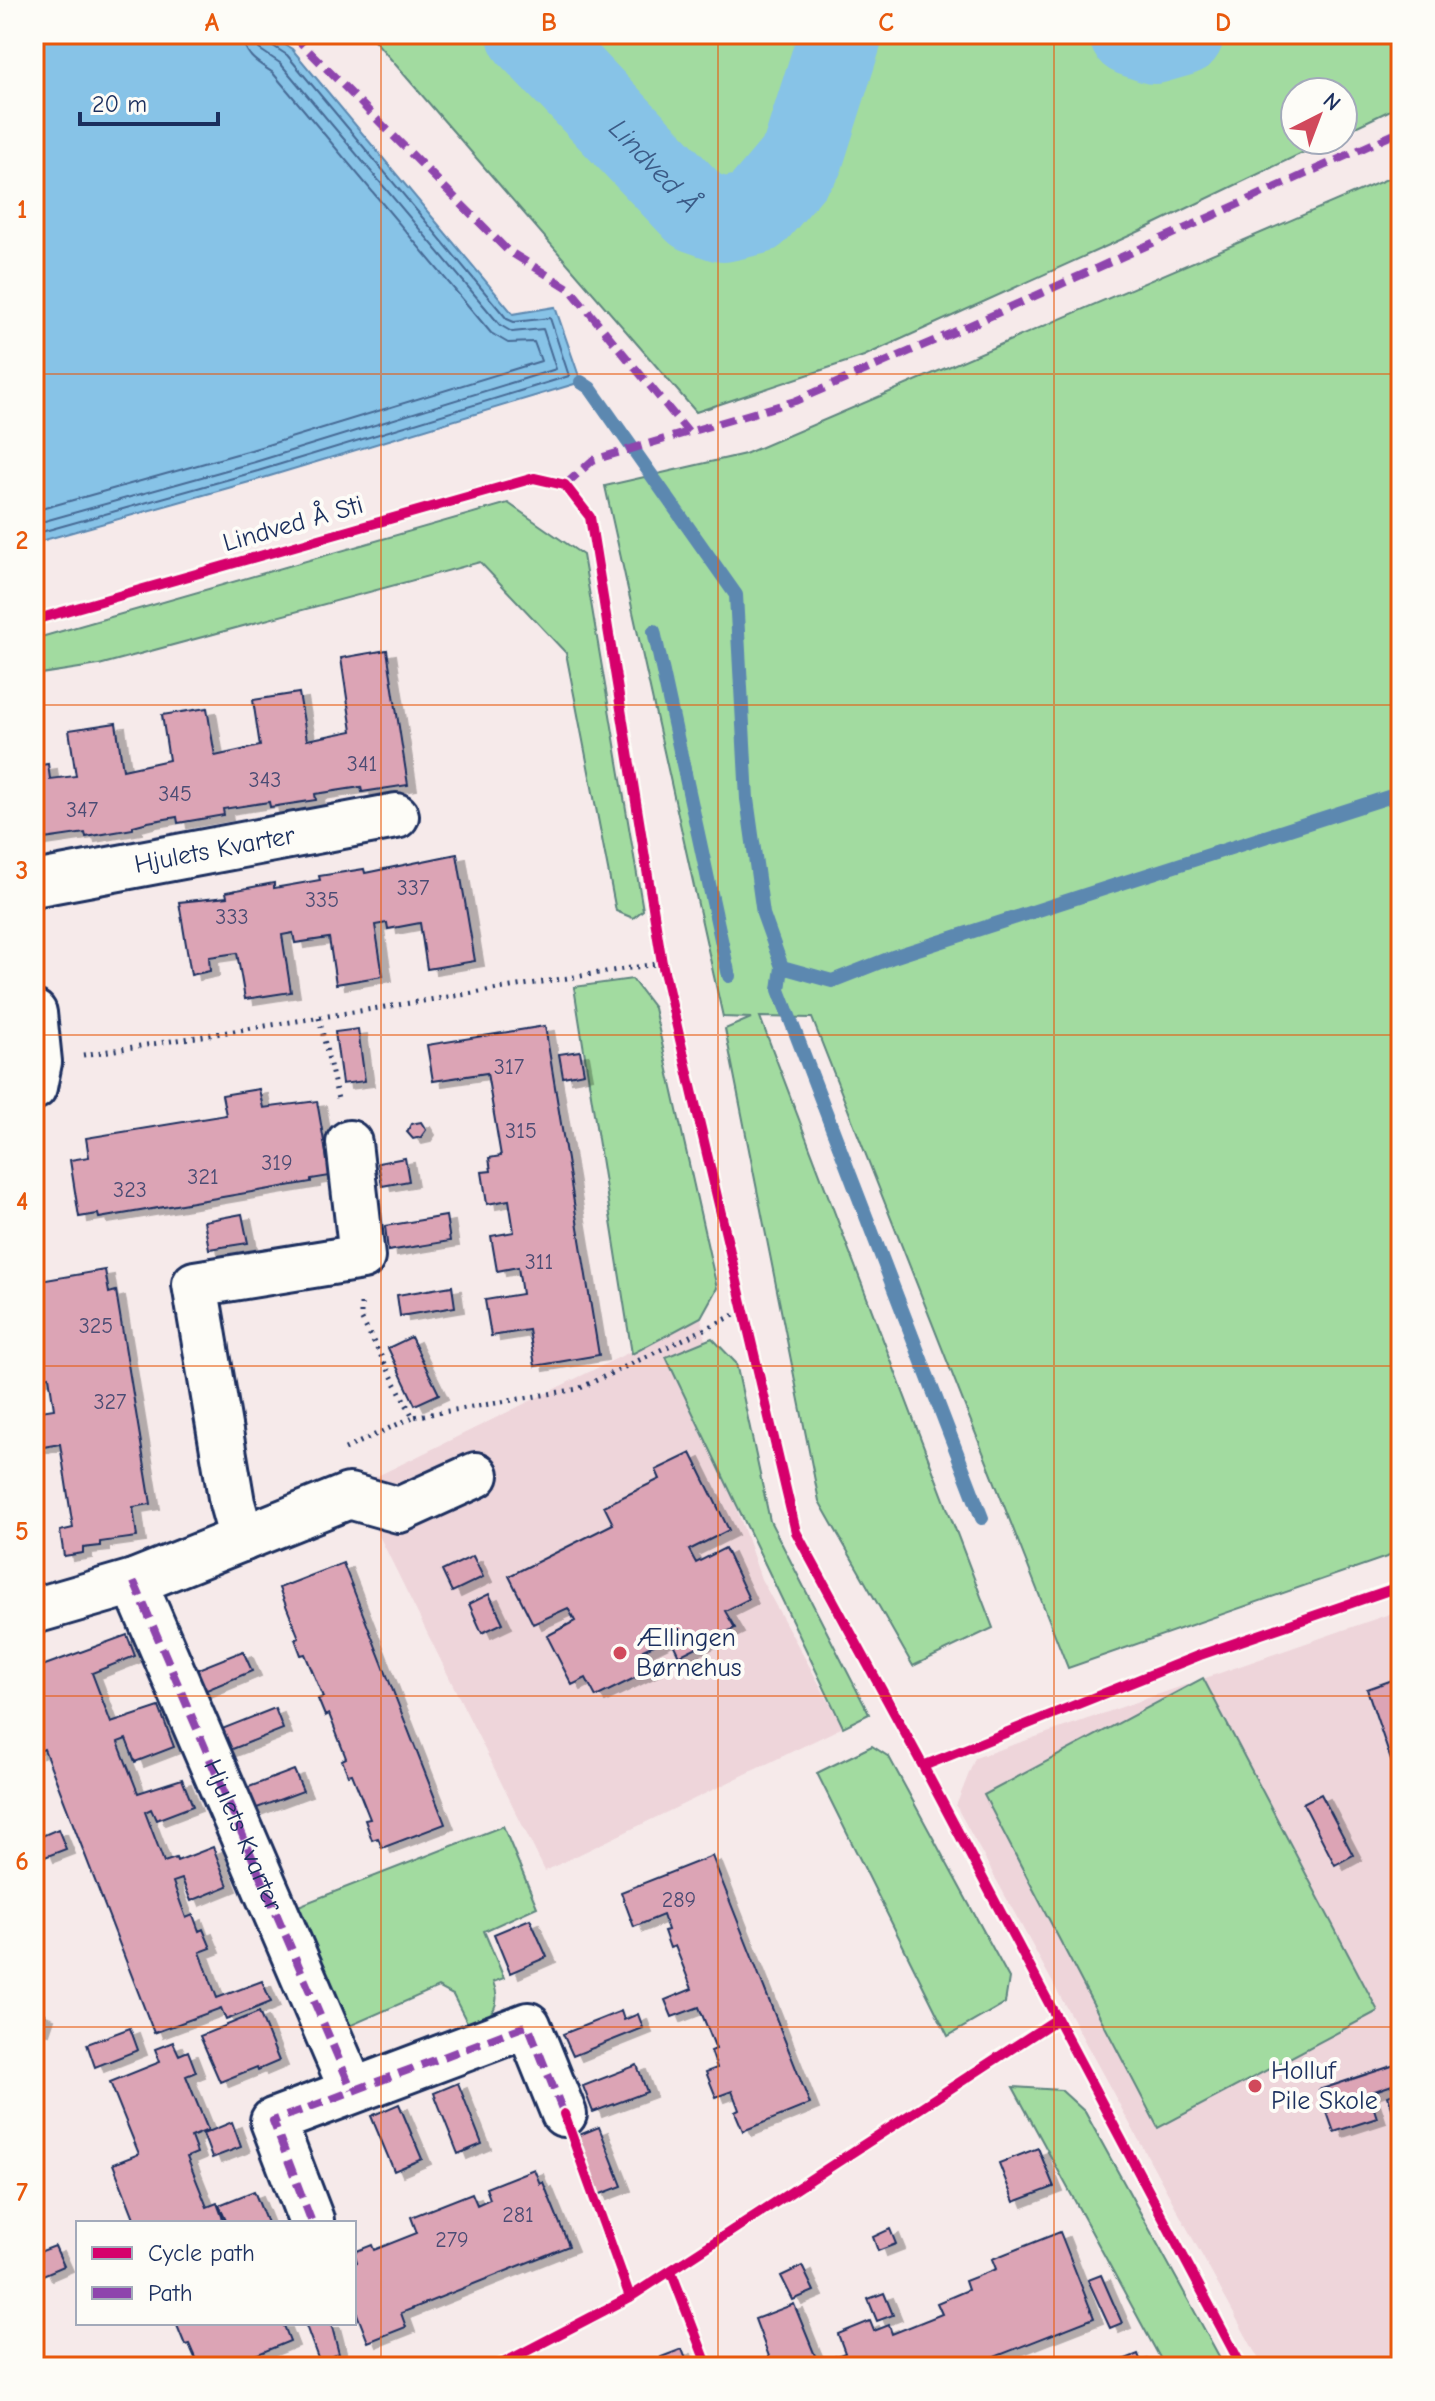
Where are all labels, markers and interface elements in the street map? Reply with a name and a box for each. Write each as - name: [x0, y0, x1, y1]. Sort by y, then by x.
- text: A: [205, 8, 220, 38]
- text: B: [541, 8, 557, 38]
- text: C: [878, 8, 894, 38]
- text: D: [1215, 8, 1231, 38]
- scale bar: [80, 76, 218, 126]
- north arrow: [1279, 76, 1359, 156]
- text: N: [1318, 87, 1346, 116]
- text: 20 m: [92, 90, 147, 118]
- water label: Lindved Å: [602, 113, 708, 219]
- text: 1: [17, 195, 27, 225]
- street label: Lindved Å Sti: [219, 488, 367, 558]
- text: 2: [16, 526, 28, 556]
- house number: 341: [347, 751, 377, 777]
- house number: 343: [249, 767, 281, 793]
- house number: 345: [158, 781, 192, 807]
- house number: 347: [66, 797, 99, 823]
- street label: Hjulets Kvarter: [132, 820, 298, 880]
- text: 3: [16, 856, 28, 886]
- house number: 337: [397, 875, 430, 901]
- house number: 335: [305, 887, 339, 913]
- house number: 333: [215, 904, 249, 930]
- house number: 317: [494, 1054, 525, 1080]
- house number: 315: [505, 1118, 537, 1144]
- house number: 319: [261, 1150, 293, 1176]
- house number: 321: [187, 1164, 219, 1190]
- house number: 323: [113, 1177, 147, 1203]
- text: 4: [16, 1187, 28, 1217]
- house number: 311: [525, 1249, 553, 1275]
- house number: 325: [79, 1313, 113, 1339]
- house number: 327: [93, 1389, 127, 1415]
- text: 5: [15, 1517, 29, 1547]
- place label: Ællingen Børnehus: [636, 1623, 742, 1683]
- marker: Ællingen Børnehus: [611, 1644, 629, 1662]
- street label: Hjulets Kvarter: [197, 1755, 289, 1917]
- text: 6: [15, 1847, 29, 1877]
- house number: 289: [662, 1887, 696, 1913]
- place label: Holluf Pile Skole: [1271, 2056, 1378, 2116]
- marker: Holluf Pile Skole: [1246, 2077, 1264, 2095]
- text: 7: [16, 2178, 28, 2208]
- house number: 281: [502, 2202, 534, 2228]
- legend: [76, 2221, 356, 2325]
- house number: 279: [435, 2227, 469, 2253]
- text: Cycle path: [148, 2239, 255, 2267]
- text: Path: [148, 2279, 193, 2307]

